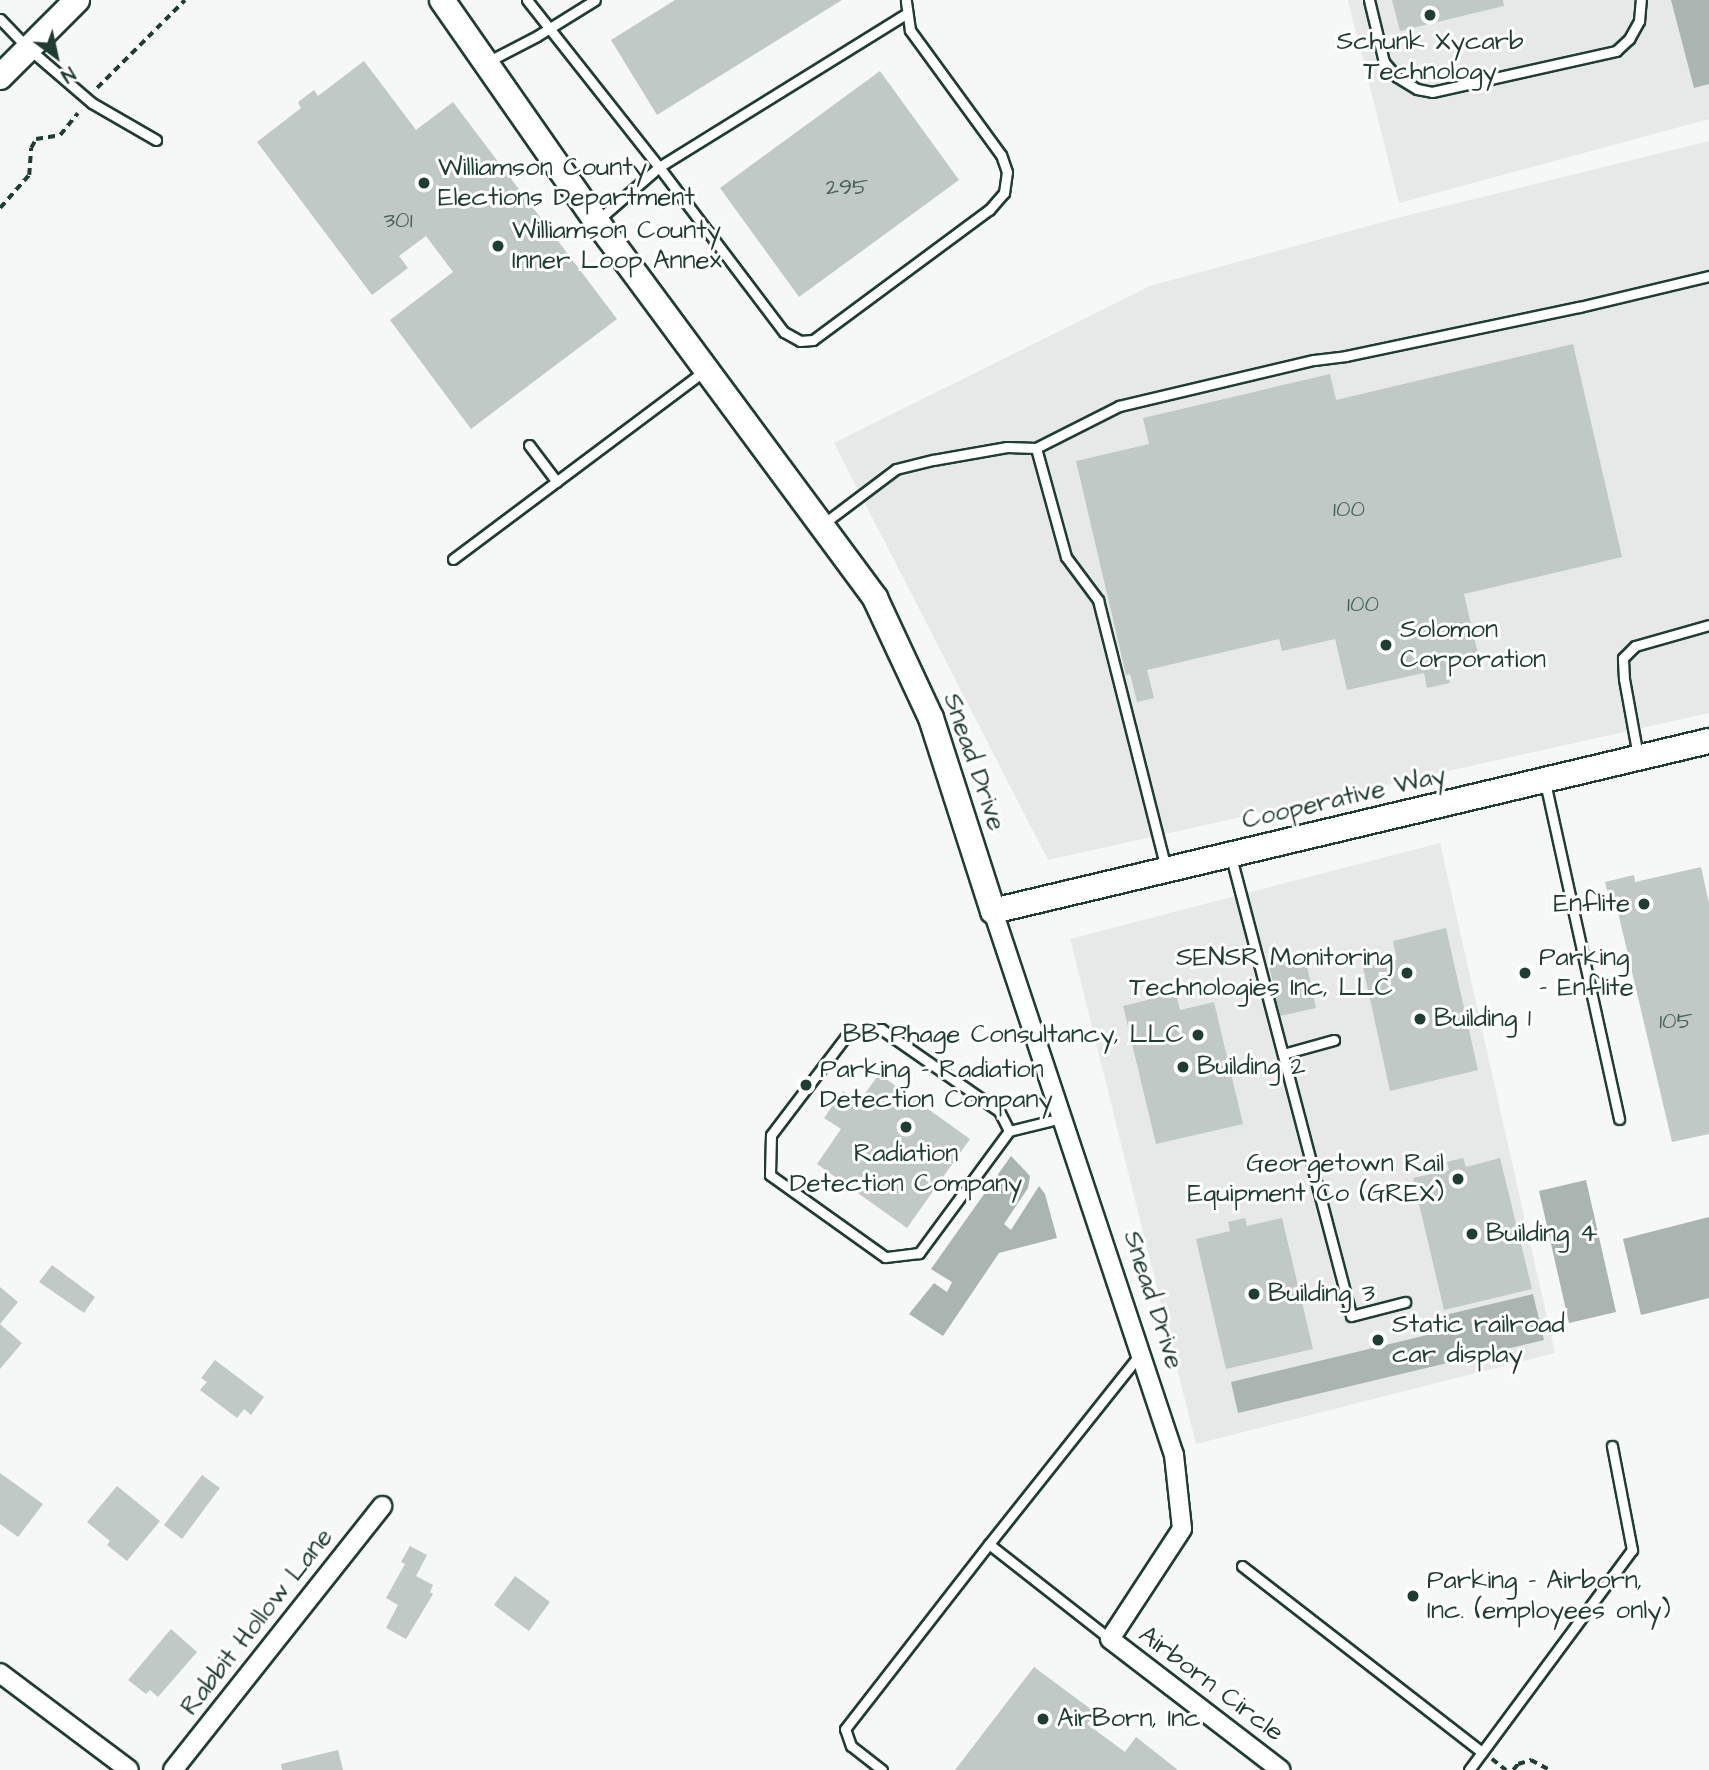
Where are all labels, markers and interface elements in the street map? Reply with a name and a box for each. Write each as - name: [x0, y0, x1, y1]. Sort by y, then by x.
- marker: Schunk Xycarb Technology: [1422, 7, 1438, 23]
- north arrow: [21, 21, 91, 91]
- place label: Schunk Xycarb Technology: [1336, 26, 1524, 88]
- text: N: [55, 59, 80, 89]
- place label: Williamson County Elections Department: [438, 152, 695, 214]
- house number: 295: [826, 173, 868, 201]
- marker: Williamson County Elections Department: [416, 175, 432, 191]
- house number: 301: [383, 206, 413, 234]
- place label: Williamson County Inner Loop Annex: [512, 215, 722, 276]
- marker: Williamson County Inner Loop Annex: [490, 238, 506, 254]
- house number: 100: [1333, 495, 1365, 523]
- house number: 100: [1347, 590, 1379, 618]
- place label: Solomon Corporation: [1400, 614, 1546, 676]
- marker: Solomon Corporation: [1378, 637, 1394, 653]
- street label: Snead Drive: [936, 689, 1012, 835]
- street label: Cooperative Way: [1239, 759, 1449, 837]
- place label: Enflite: [1554, 888, 1630, 920]
- marker: Enflite: [1636, 896, 1652, 912]
- place label: SENSR Monitoring Technologies Inc, LLC: [1129, 942, 1393, 1004]
- place label: Parking - Enflite: [1539, 942, 1634, 1004]
- marker: SENSR Monitoring Technologies Inc, LLC: [1399, 965, 1415, 981]
- marker: Parking - Enflite: [1517, 965, 1533, 981]
- place label: Building 1: [1434, 1003, 1531, 1035]
- house number: 105: [1659, 1007, 1693, 1035]
- marker: Building 1: [1412, 1011, 1428, 1027]
- place label: BB Phage Consultancy, LLC: [843, 1019, 1184, 1051]
- marker: BB Phage Consultancy, LLC: [1190, 1027, 1206, 1043]
- place label: Building 2: [1197, 1051, 1306, 1083]
- place label: Parking - Radiation Detection Company: [820, 1054, 1053, 1116]
- marker: Building 2: [1175, 1059, 1191, 1075]
- marker: Parking - Radiation Detection Company: [798, 1077, 814, 1093]
- marker: Radiation Detection Company: [898, 1119, 914, 1135]
- place label: Radiation Detection Company: [790, 1138, 1022, 1200]
- place label: Georgetown Rail Equipment Co (GREX): [1188, 1148, 1444, 1210]
- marker: Georgetown Rail Equipment Co (GREX): [1450, 1171, 1466, 1187]
- place label: Building 4: [1486, 1218, 1597, 1250]
- marker: Building 4: [1464, 1226, 1480, 1242]
- street label: Snead Drive: [1116, 1227, 1190, 1373]
- place label: Building 3: [1268, 1278, 1375, 1310]
- marker: Building 3: [1246, 1286, 1262, 1302]
- place label: Static railroad car display: [1392, 1309, 1565, 1370]
- marker: Static railroad car display: [1370, 1332, 1386, 1348]
- street label: Rabbit Hollow Lane: [174, 1522, 340, 1722]
- place label: Parking - Airborn, Inc. (employees only): [1427, 1565, 1671, 1626]
- marker: Parking - Airborn, Inc. (employees only): [1405, 1588, 1421, 1604]
- street label: Airborn Circle: [1132, 1619, 1290, 1749]
- place label: AirBorn, Inc: [1057, 1703, 1201, 1735]
- marker: AirBorn, Inc: [1035, 1711, 1051, 1727]

